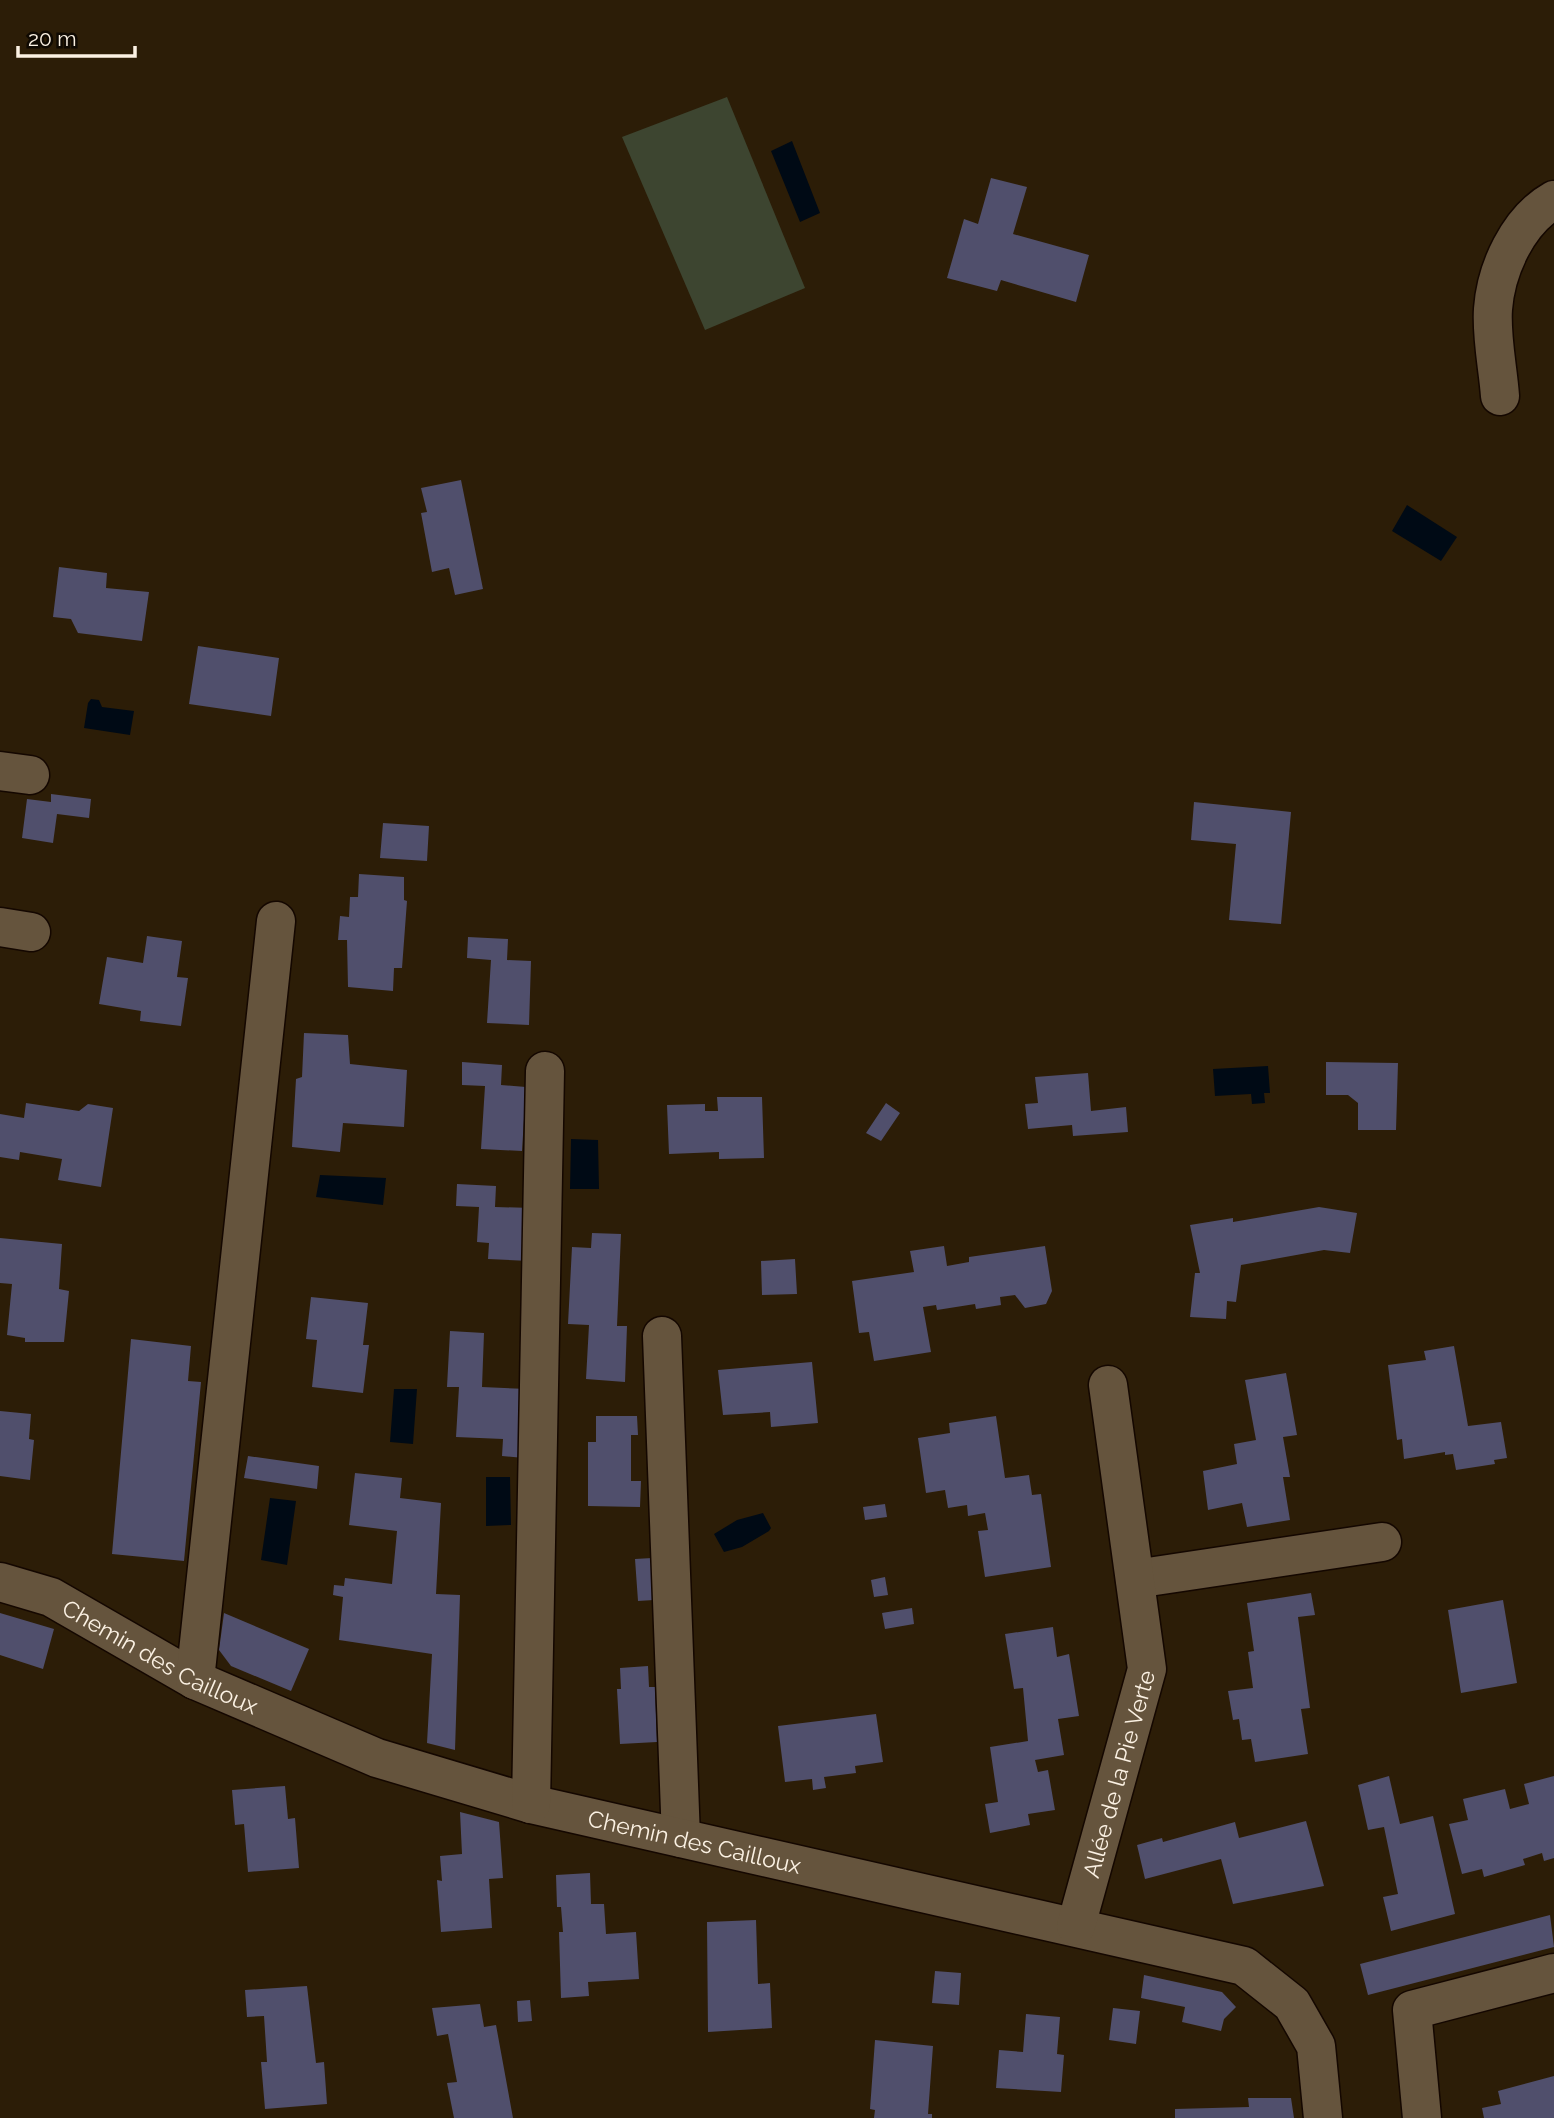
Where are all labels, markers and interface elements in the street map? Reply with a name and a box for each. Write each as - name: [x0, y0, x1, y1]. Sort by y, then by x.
- scale bar: [18, 14, 135, 58]
- text: 20 m: [28, 26, 76, 51]
- street label: Chemin des Cailloux: [58, 1593, 263, 1719]
- street label: Allée de la Pie Verte: [1077, 1667, 1160, 1880]
- street label: Chemin des Cailloux: [586, 1804, 804, 1879]

